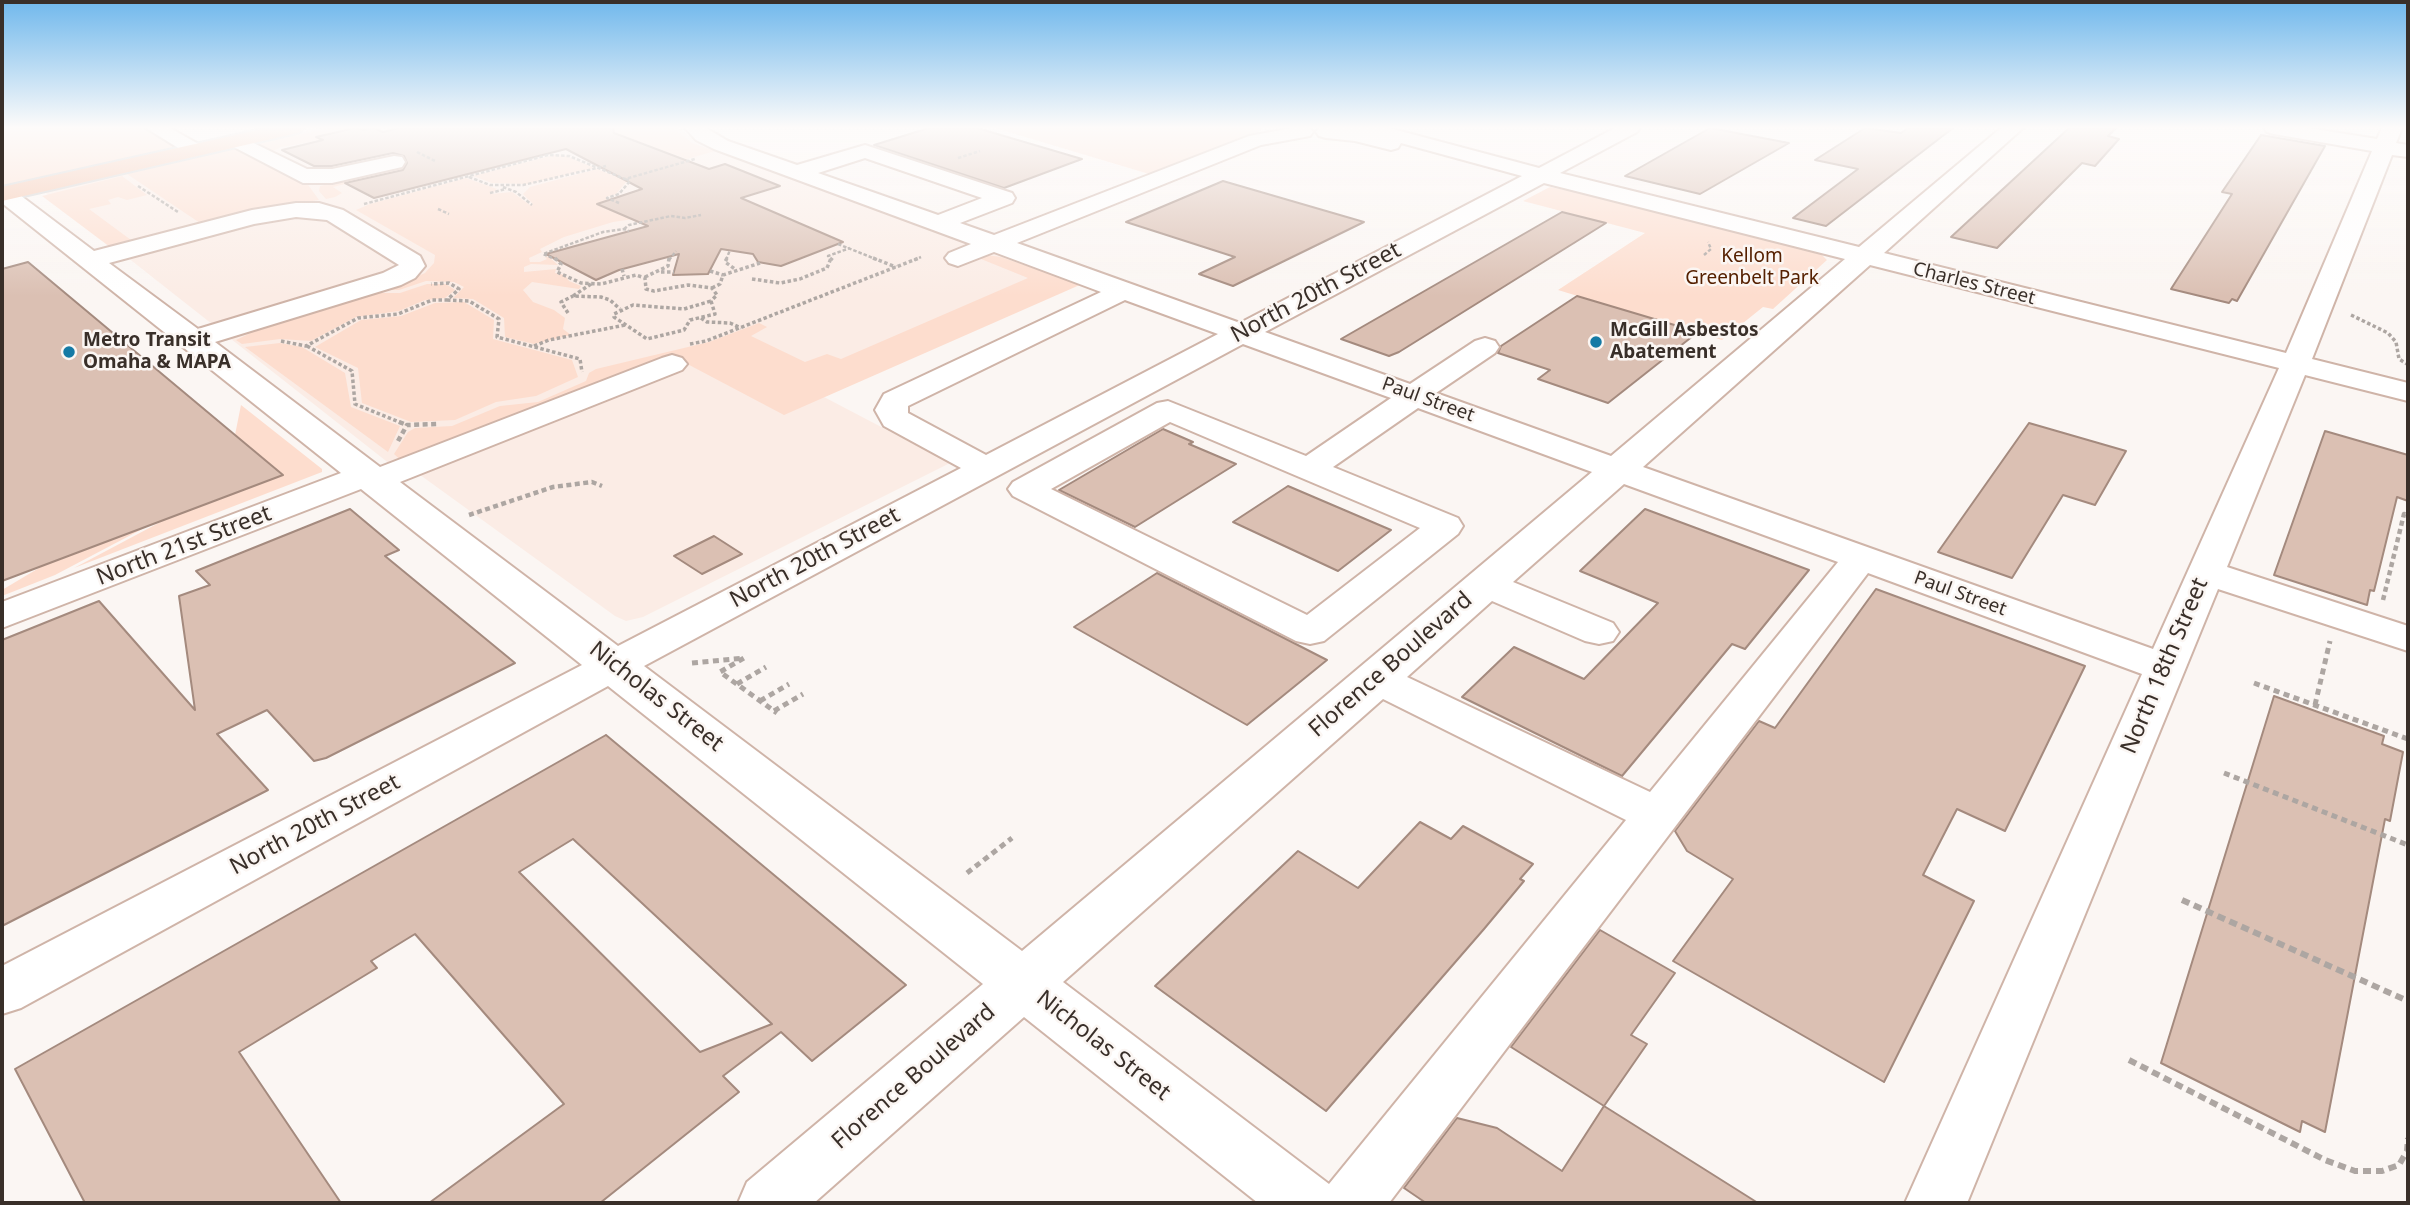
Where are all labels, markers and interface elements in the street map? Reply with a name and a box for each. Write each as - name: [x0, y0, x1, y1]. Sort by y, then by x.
- street label: North 20th Street: [1226, 237, 1406, 349]
- park label: Kellom Greenbelt Park: [1685, 246, 1819, 290]
- street label: Charles Street: [1911, 258, 2037, 310]
- place label: McGill Asbestos Abatement: [1610, 320, 1759, 364]
- place label: Metro Transit Omaha & MAPA: [83, 330, 231, 374]
- marker: McGill Asbestos Abatement: [1588, 334, 1604, 350]
- marker: Metro Transit Omaha & MAPA: [61, 344, 77, 360]
- street label: Paul Street: [1379, 373, 1477, 427]
- street label: North 21st Street: [93, 500, 275, 592]
- street label: North 20th Street: [725, 502, 905, 614]
- street label: Paul Street: [1911, 567, 2009, 621]
- street label: North 18th Street: [2115, 574, 2215, 758]
- street label: Florence Boulevard: [1304, 587, 1478, 743]
- street label: Nicholas Street: [583, 636, 729, 758]
- street label: North 20th Street: [225, 769, 405, 881]
- street label: Nicholas Street: [1030, 985, 1176, 1107]
- street label: Florence Boulevard: [827, 999, 1001, 1155]

